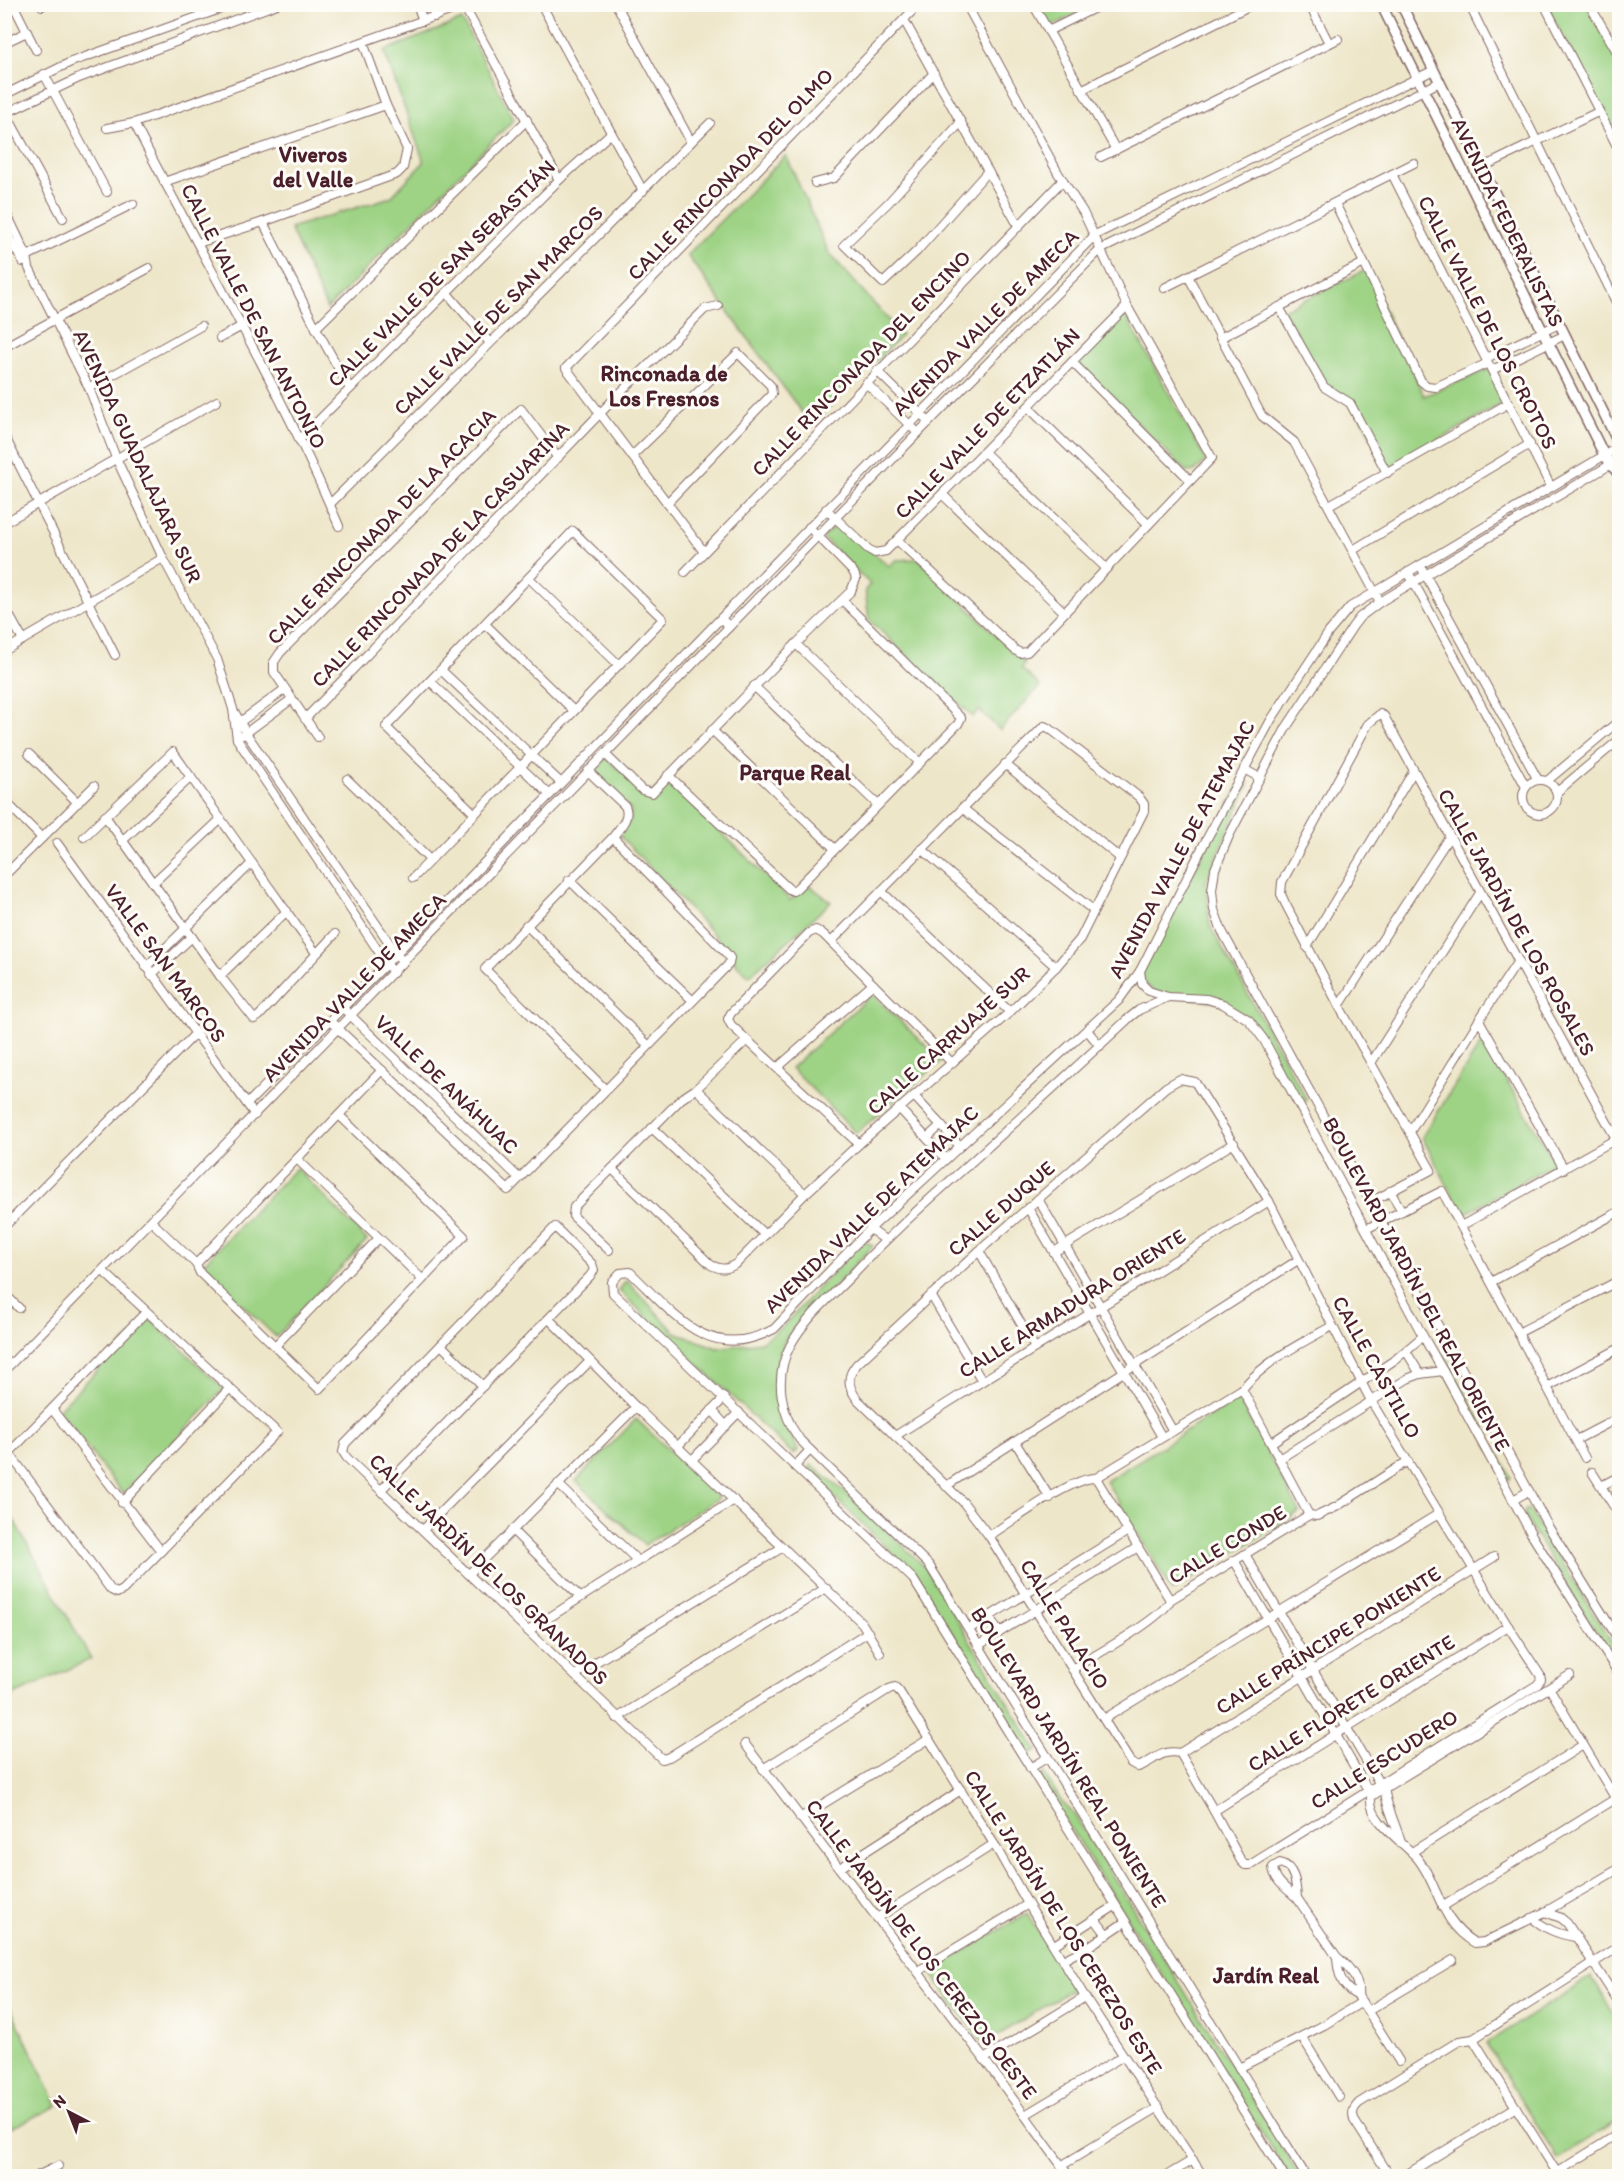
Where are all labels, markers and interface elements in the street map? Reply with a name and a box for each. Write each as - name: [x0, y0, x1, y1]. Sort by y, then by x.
- street label: CALLE RINCONADA DEL OLMO: [622, 63, 838, 285]
- street label: AVENIDA FEDERALISTAS: [1446, 113, 1570, 331]
- district label: Viveros del Valle: [273, 141, 354, 193]
- street label: CALLE VALLE DE SAN SEBASTIÁN: [322, 154, 560, 392]
- street label: CALLE VALLE DE SAN ANTONIO: [176, 179, 332, 453]
- street label: CALLE VALLE DE LOS CROTOS: [1413, 191, 1563, 453]
- street label: CALLE VALLE DE SAN MARCOS: [388, 200, 608, 420]
- street label: AVENIDA VALLE DE AMECA: [887, 223, 1084, 420]
- street label: CALLE RINCONADA DEL ENCINO: [746, 245, 976, 481]
- street label: CALLE VALLE DE ETZATLÁN: [889, 322, 1085, 524]
- street label: AVENIDA GUADALAJARA SUR: [68, 325, 208, 587]
- district label: Rinconada de Los Fresnos: [600, 360, 728, 412]
- street label: CALLE RINCONADA DE LA ACACIA: [261, 402, 501, 649]
- street label: CALLE RINCONADA DE LA CASUARINA: [306, 415, 575, 692]
- street label: AVENIDA VALLE DE ATEMAJAC: [1102, 716, 1260, 982]
- district label: Parque Real: [739, 759, 852, 786]
- street label: CALLE JARDÍN DE LOS ROSALES: [1433, 784, 1601, 1060]
- street label: VALLE SAN MARCOS: [100, 879, 232, 1047]
- street label: AVENIDA VALLE DE AMECA: [257, 887, 451, 1087]
- street label: CALLE CARRUAJE SUR: [862, 960, 1035, 1120]
- street label: VALLE DE ANÁHUAC: [370, 1009, 524, 1159]
- street label: AVENIDA VALLE DE ATEMAJAC: [759, 1100, 983, 1318]
- street label: BOULEVARD JARDÍN DEL REAL ORIENTE: [1318, 1113, 1516, 1455]
- street label: CALLE DUQUE: [942, 1155, 1060, 1261]
- street label: CALLE ARMADURA ORIENTE: [954, 1223, 1190, 1383]
- street label: CALLE CASTILLO: [1327, 1291, 1427, 1443]
- street label: CALLE JARDÍN DE LOS GRANADOS: [364, 1448, 614, 1690]
- street label: CALLE CONDE: [1164, 1499, 1290, 1589]
- street label: CALLE PALACIO: [1015, 1555, 1115, 1693]
- street label: CALLE PRÍNCIPE PONIENTE: [1211, 1560, 1445, 1720]
- street label: BOULEVARD JARDÍN REAL PONIENTE: [966, 1602, 1172, 1912]
- street label: CALLE FLORETE ORIENTE: [1243, 1629, 1459, 1777]
- street label: CALLE ESCUDERO: [1306, 1704, 1462, 1814]
- street label: CALLE JARDÍN DE LOS CEREZOS ESTE: [960, 1765, 1168, 2079]
- street label: CALLE JARDÍN DE LOS CEREZOS OESTE: [801, 1794, 1043, 2104]
- district label: Jardín Real: [1212, 1962, 1320, 1989]
- north arrow: [39, 2082, 99, 2142]
- text: N: [49, 2091, 70, 2112]

